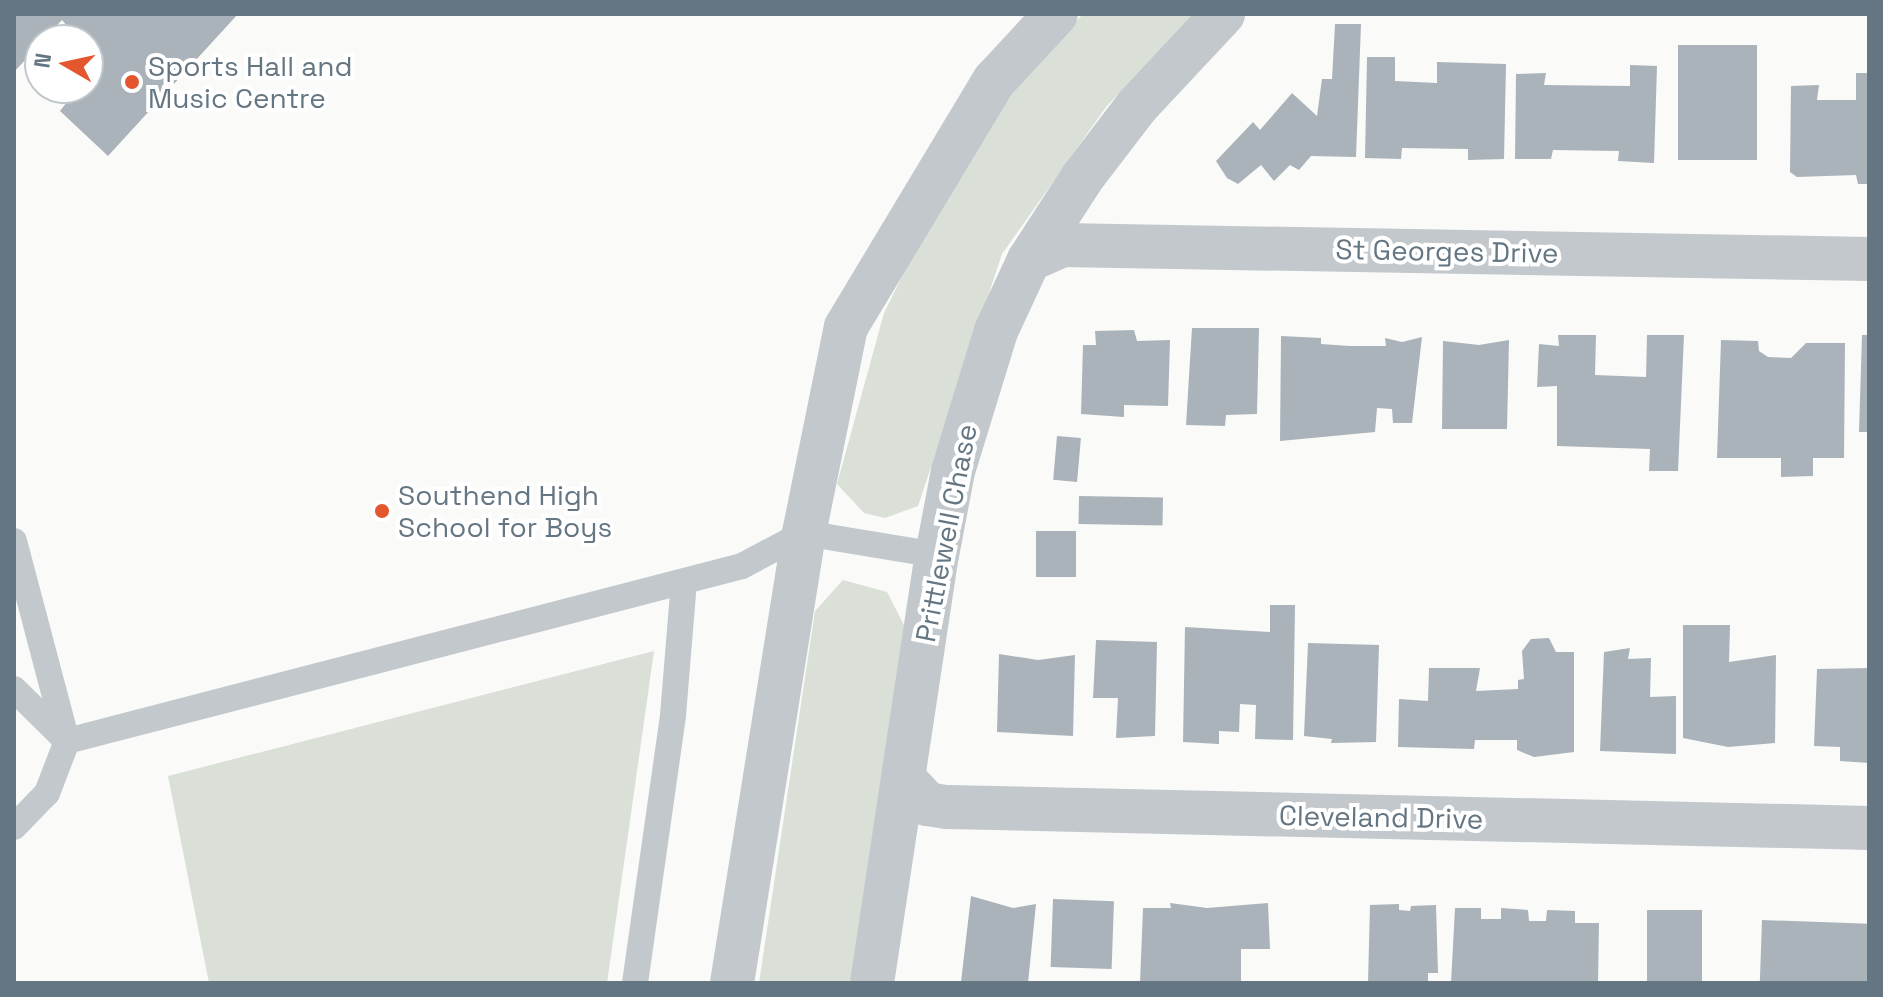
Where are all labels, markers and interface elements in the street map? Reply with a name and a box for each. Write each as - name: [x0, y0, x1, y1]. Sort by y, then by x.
- north arrow: [24, 24, 104, 104]
- place label: Sports Hall and Music Centre: [148, 49, 353, 115]
- text: N: [27, 51, 57, 70]
- marker: Sports Hall and Music Centre: [123, 73, 141, 91]
- street label: St Georges Drive: [1335, 232, 1559, 270]
- street label: Prittlewell Chase: [908, 421, 984, 645]
- place label: Southend High School for Boys: [398, 478, 612, 544]
- marker: Southend High School for Boys: [373, 502, 391, 520]
- street label: Cleveland Drive: [1279, 798, 1483, 836]

